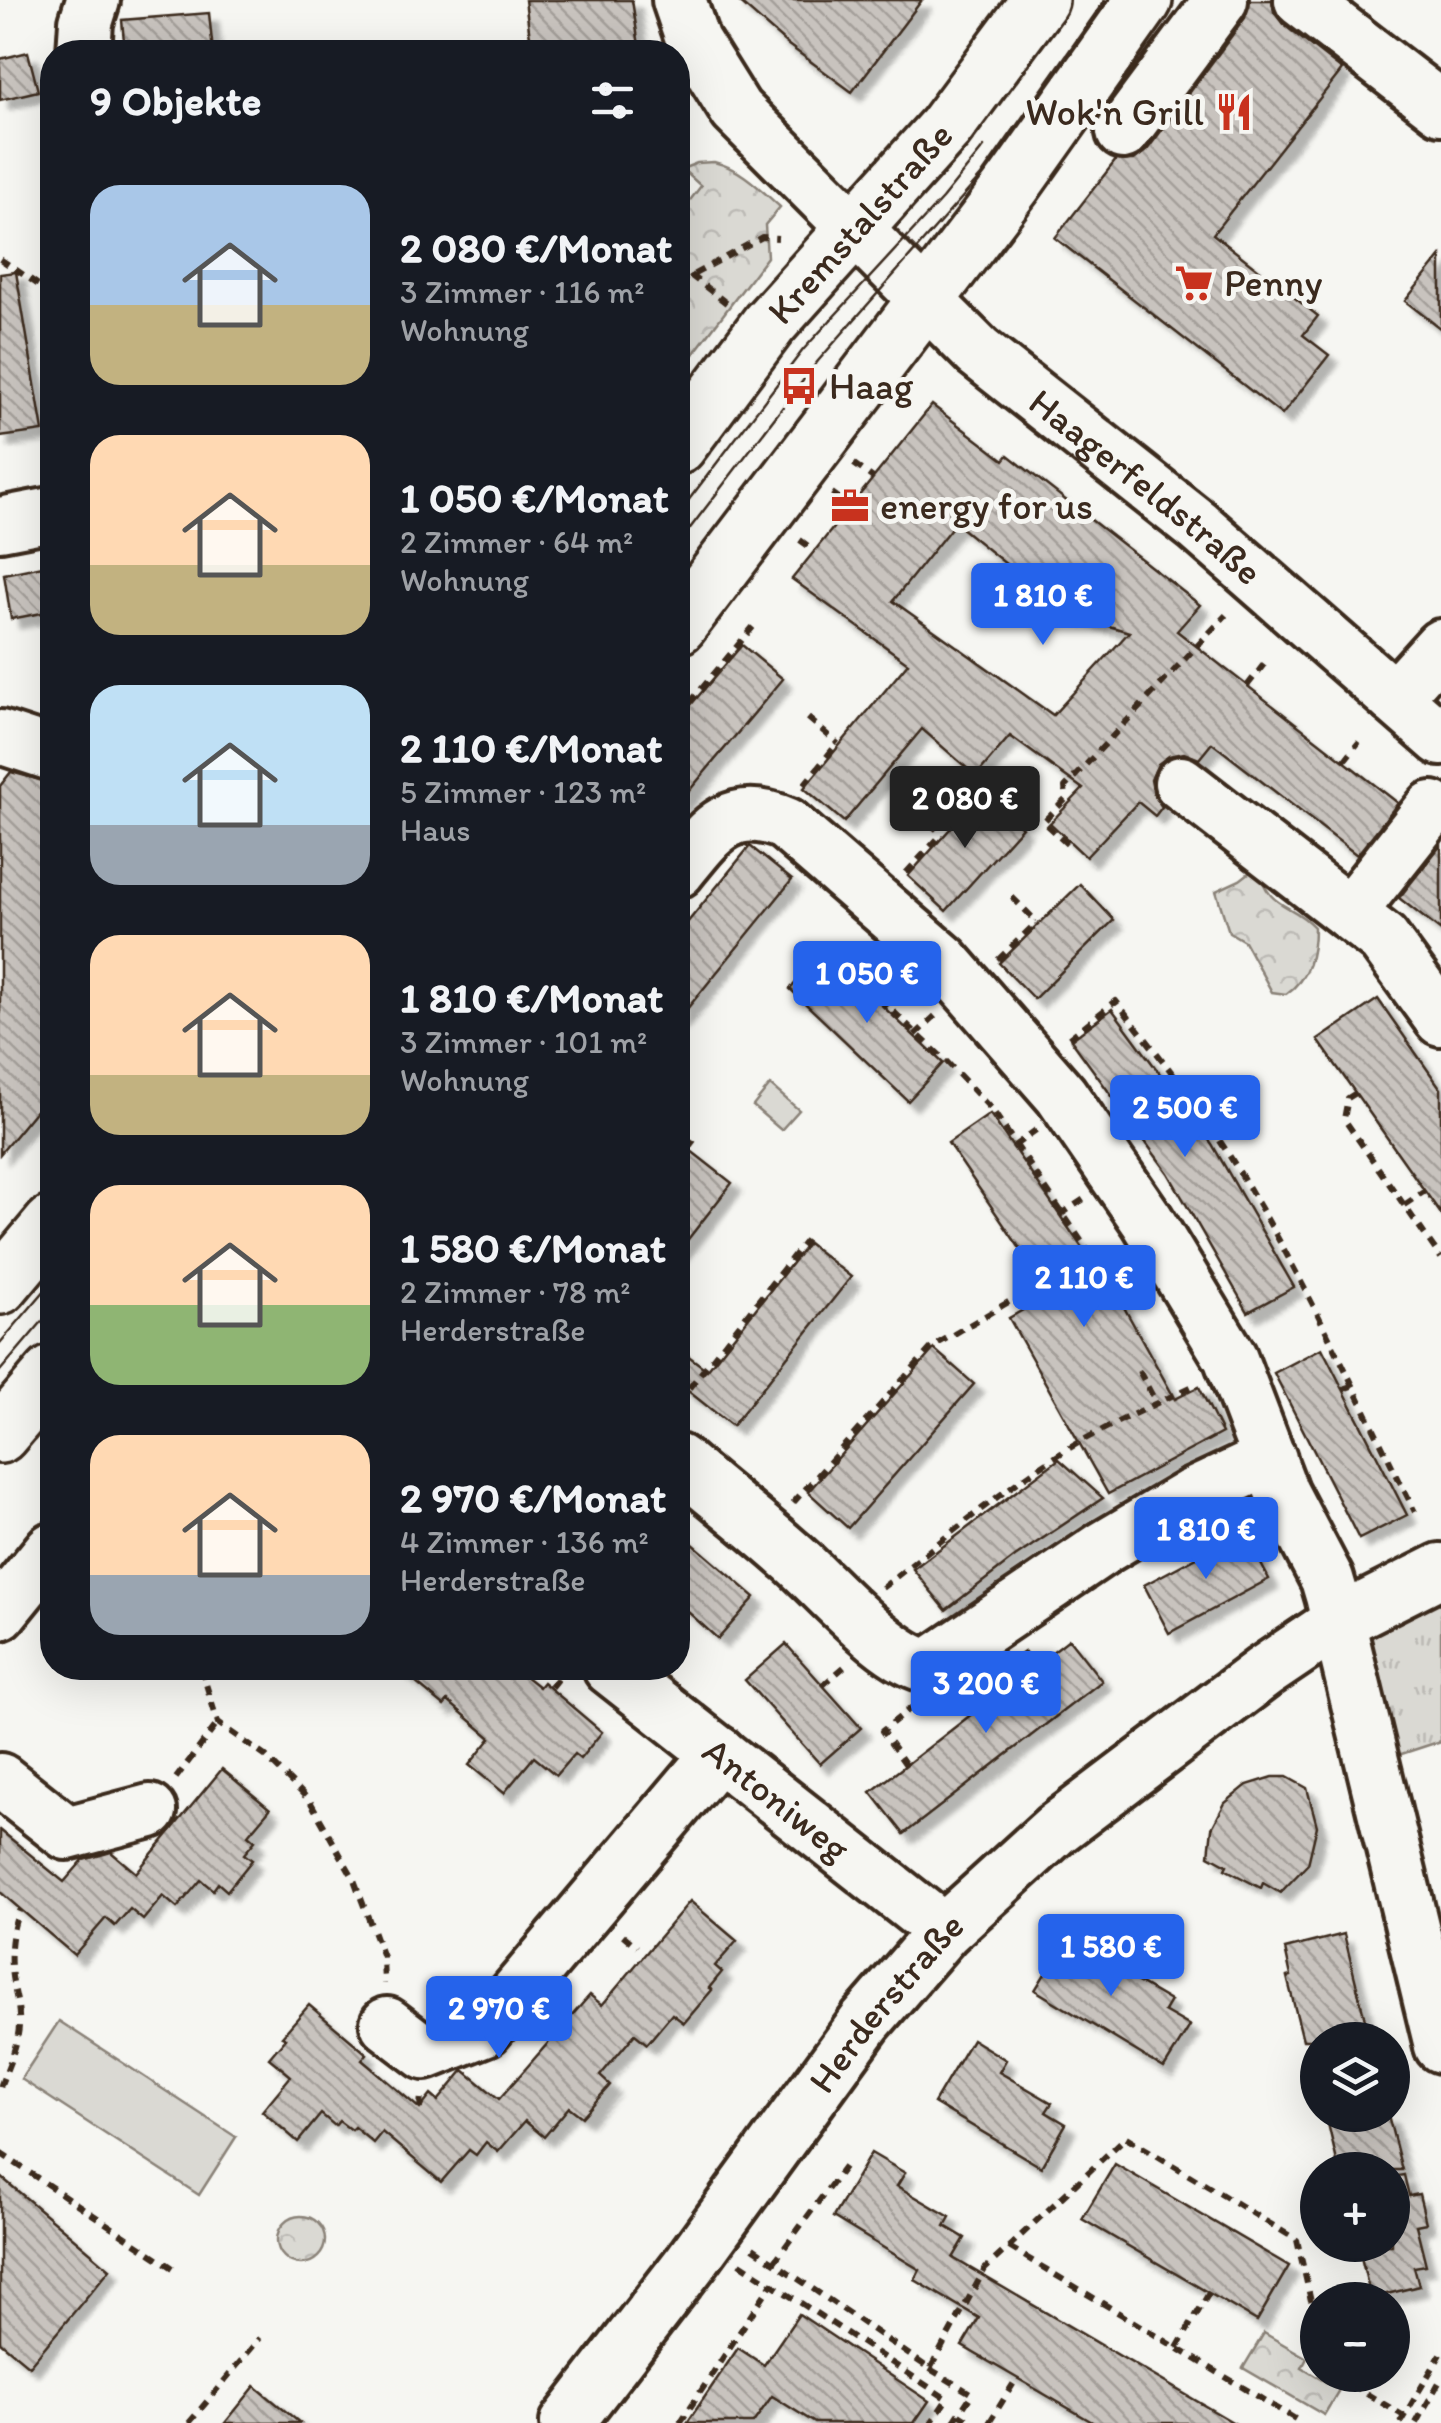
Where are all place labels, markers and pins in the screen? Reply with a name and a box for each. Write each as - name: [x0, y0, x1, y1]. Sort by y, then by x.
- place label: Wok'n Grill: [1025, 89, 1204, 135]
- restaurant icon: Wok'n Grill: [1213, 91, 1255, 133]
- place label: Penny: [1224, 260, 1322, 306]
- supermarket icon: Penny: [1173, 262, 1215, 304]
- place label: Haag: [829, 363, 914, 409]
- bus stop icon: Haag: [778, 365, 820, 407]
- place label: energy for us: [880, 483, 1093, 529]
- office icon: energy for us: [829, 485, 871, 527]
- pin: 1 810 €: [951, 563, 1135, 648]
- pin: 2 080 €: [873, 766, 1057, 851]
- pin: 1 050 €: [775, 941, 959, 1026]
- pin: 2 500 €: [1093, 1075, 1277, 1160]
- pin: 2 110 €: [992, 1245, 1176, 1330]
- pin: 1 810 €: [1114, 1497, 1298, 1582]
- pin: 3 200 €: [894, 1651, 1078, 1736]
- pin: 1 580 €: [1019, 1914, 1203, 1999]
- pin: 2 970 €: [407, 1976, 591, 2061]

